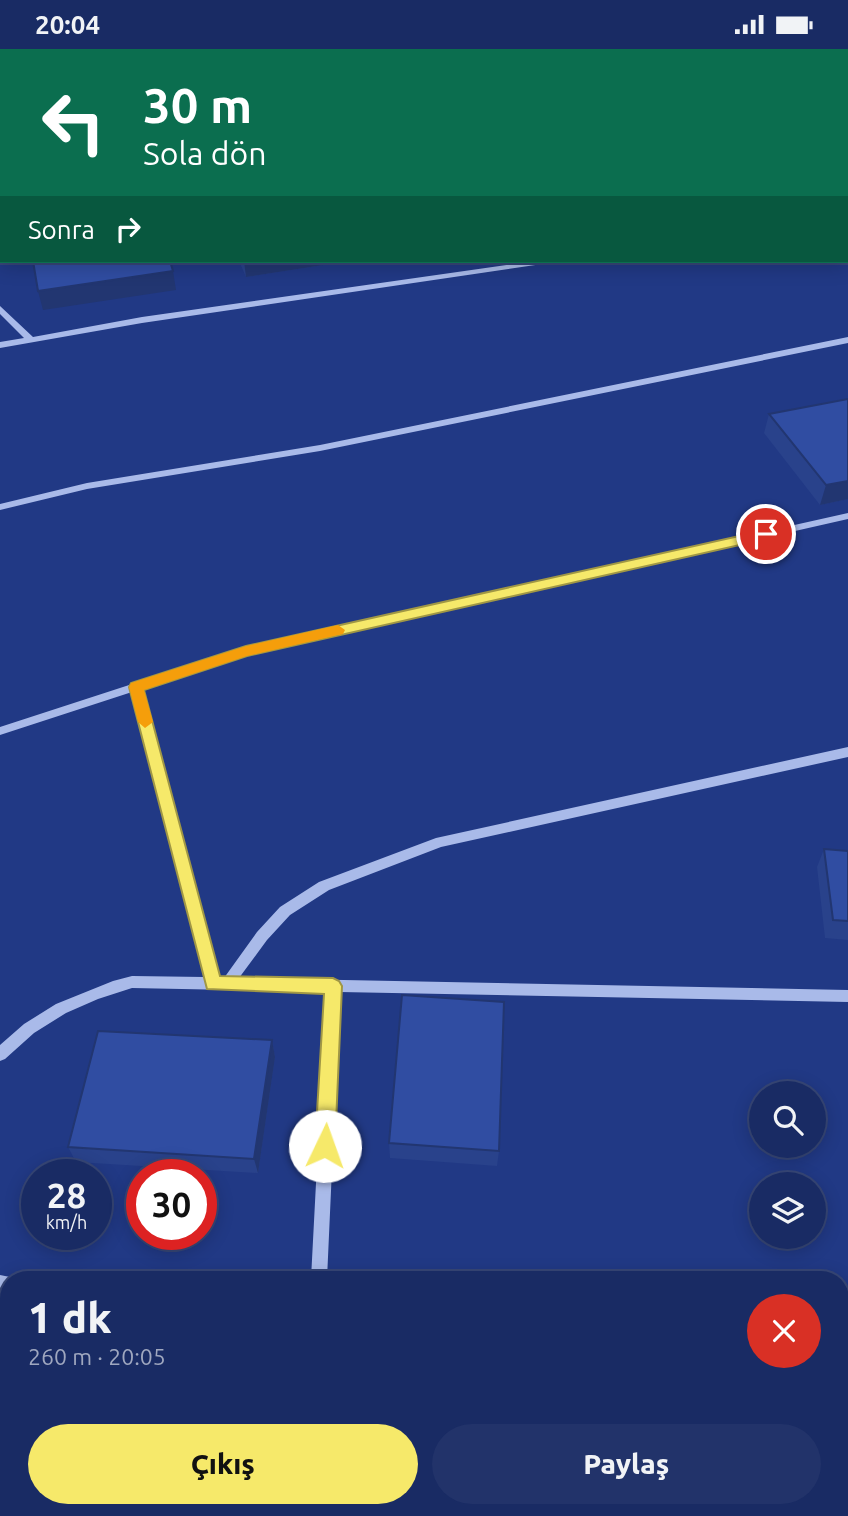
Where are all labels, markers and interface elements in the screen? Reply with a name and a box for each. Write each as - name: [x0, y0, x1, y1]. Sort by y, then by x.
- text: 20:04: [35, 10, 100, 39]
- icon: left: [28, 77, 119, 168]
- text: 30 m: [143, 77, 252, 132]
- text: Sola dön: [143, 135, 266, 171]
- icon: right: [109, 210, 147, 248]
- text: Sonra: [28, 215, 95, 244]
- pin: [736, 504, 796, 564]
- icon: arrive: [747, 515, 785, 553]
- map controls: [749, 1081, 826, 1249]
- button: search: [749, 1081, 826, 1158]
- position arrow: [288, 1109, 362, 1183]
- speed limit sign: 30: [126, 1159, 217, 1250]
- button: layers: [749, 1172, 826, 1249]
- text: 28: [47, 1175, 86, 1215]
- text: km/h: [46, 1212, 87, 1232]
- text: 1 dk: [28, 1294, 111, 1341]
- button: close: [747, 1294, 821, 1368]
- text: 260 m · 20:05: [28, 1344, 166, 1369]
- button: Çıkış: [28, 1424, 418, 1504]
- button: Paylaş: [432, 1424, 821, 1504]

